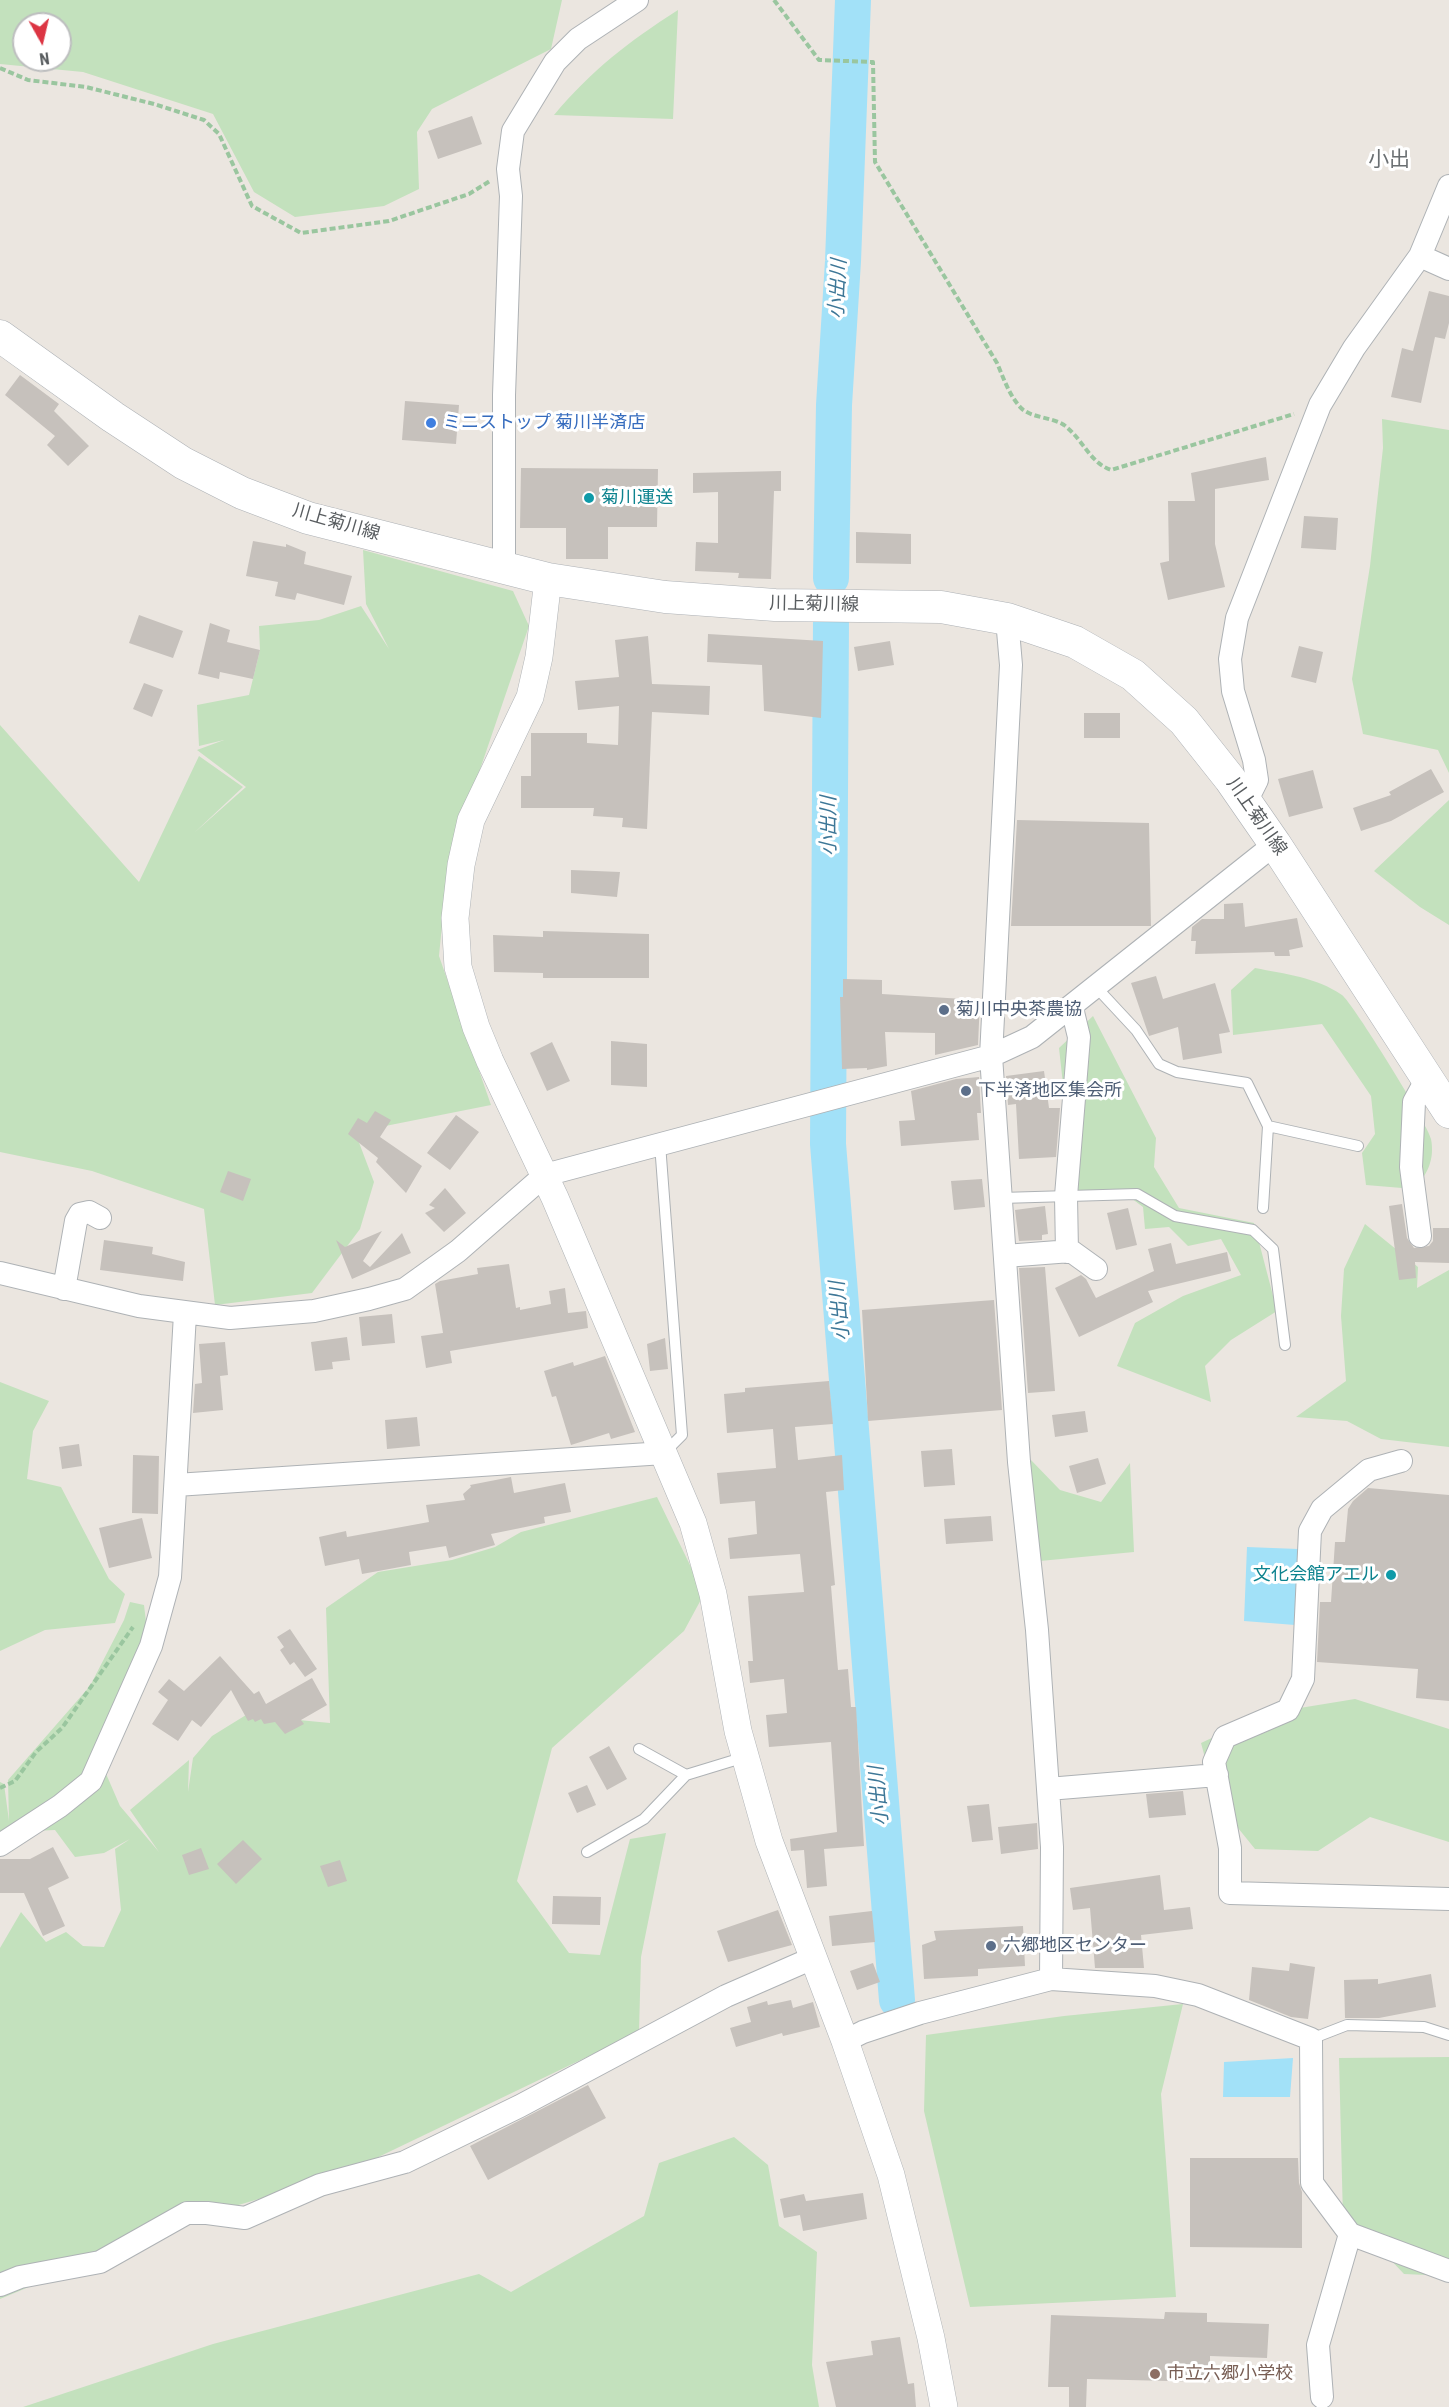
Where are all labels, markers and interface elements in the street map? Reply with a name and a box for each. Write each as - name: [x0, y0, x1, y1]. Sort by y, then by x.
- north arrow: [12, 12, 72, 72]
- text: N: [38, 48, 50, 68]
- district label: 小出: [1368, 148, 1410, 174]
- water label: 小出川: [825, 258, 853, 320]
- place label: ミニストップ 菊川半済店: [443, 412, 645, 434]
- marker: ミニストップ 菊川半済店: [424, 416, 438, 430]
- place label: 菊川運送: [601, 487, 673, 509]
- marker: 菊川運送: [582, 491, 596, 505]
- street label: 川上菊川線: [290, 500, 382, 546]
- street label: 川上菊川線: [769, 593, 859, 617]
- street label: 川上菊川線: [1221, 774, 1291, 860]
- water label: 小出川: [818, 796, 842, 856]
- place label: 菊川中央茶農協: [956, 999, 1082, 1021]
- marker: 菊川中央茶農協: [937, 1003, 951, 1017]
- place label: 下半済地区集会所: [978, 1080, 1122, 1102]
- marker: 下半済地区集会所: [959, 1084, 973, 1098]
- water label: 小出川: [826, 1280, 856, 1342]
- place label: 文化会館アエル: [1253, 1564, 1379, 1586]
- marker: 文化会館アエル: [1384, 1568, 1398, 1582]
- water label: 小出川: [865, 1765, 895, 1827]
- place label: 六郷地区センター: [1003, 1935, 1147, 1957]
- marker: 六郷地区センター: [984, 1939, 998, 1953]
- place label: 市立六郷小学校: [1167, 2363, 1293, 2385]
- marker: 市立六郷小学校: [1148, 2367, 1162, 2381]

